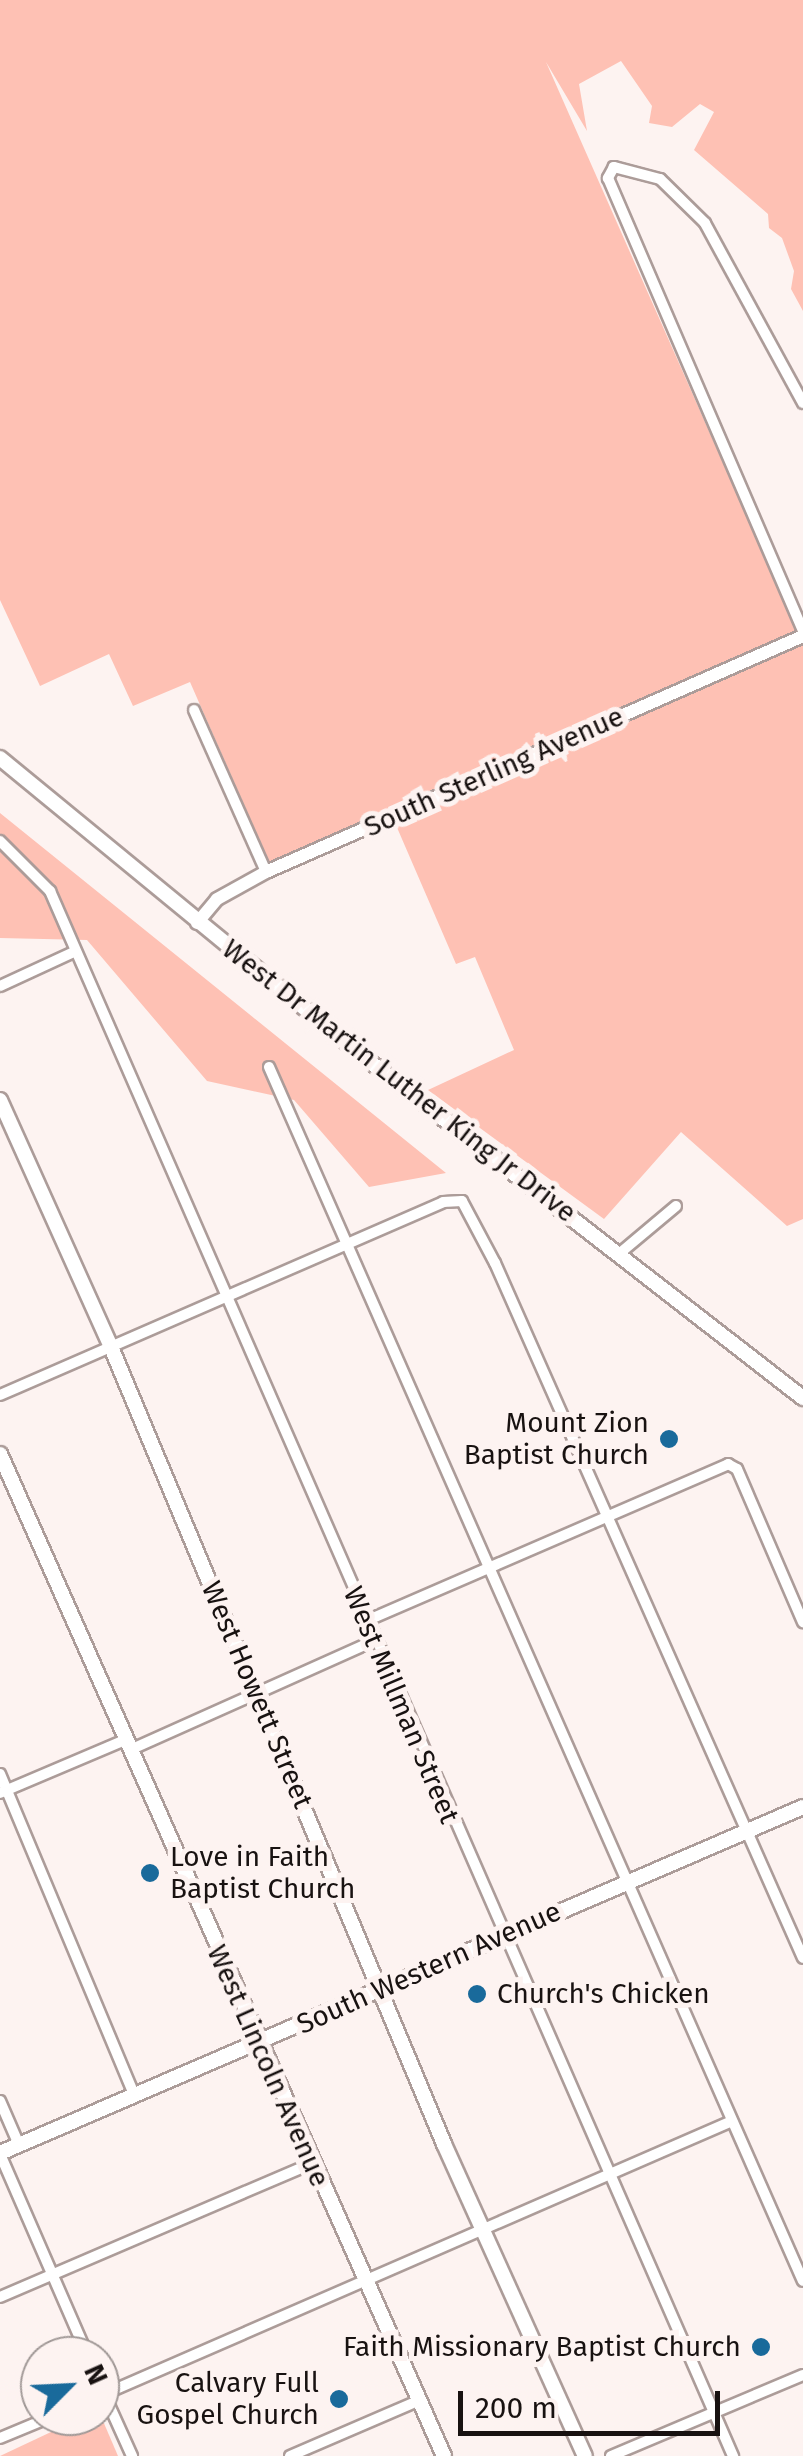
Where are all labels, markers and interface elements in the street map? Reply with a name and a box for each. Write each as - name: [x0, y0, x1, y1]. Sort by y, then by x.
- street label: South Sterling Avenue: [359, 700, 629, 844]
- street label: West Dr Martin Luther King Jr Drive: [215, 932, 583, 1230]
- place label: Mount Zion Baptist Church: [464, 1406, 649, 1472]
- marker: Mount Zion Baptist Church: [658, 1428, 680, 1450]
- street label: West Howett Street: [194, 1577, 320, 1813]
- street label: West Millman Street: [336, 1582, 466, 1828]
- place label: Love in Faith Baptist Church: [170, 1840, 355, 1906]
- marker: Love in Faith Baptist Church: [139, 1862, 161, 1884]
- street label: South Western Avenue: [292, 1895, 566, 2041]
- street label: West Lincoln Avenue: [200, 1940, 336, 2192]
- place label: Church's Chicken: [497, 1977, 710, 2011]
- marker: Church's Chicken: [466, 1983, 488, 2005]
- place label: Faith Missionary Baptist Church: [343, 2330, 741, 2364]
- north arrow: [20, 2336, 120, 2436]
- marker: Faith Missionary Baptist Church: [750, 2336, 772, 2358]
- text: N: [77, 2359, 115, 2390]
- place label: Calvary Full Gospel Church: [137, 2366, 319, 2432]
- scale bar: [463, 2371, 726, 2433]
- marker: Calvary Full Gospel Church: [328, 2388, 350, 2410]
- text: 200 m: [475, 2390, 557, 2426]

